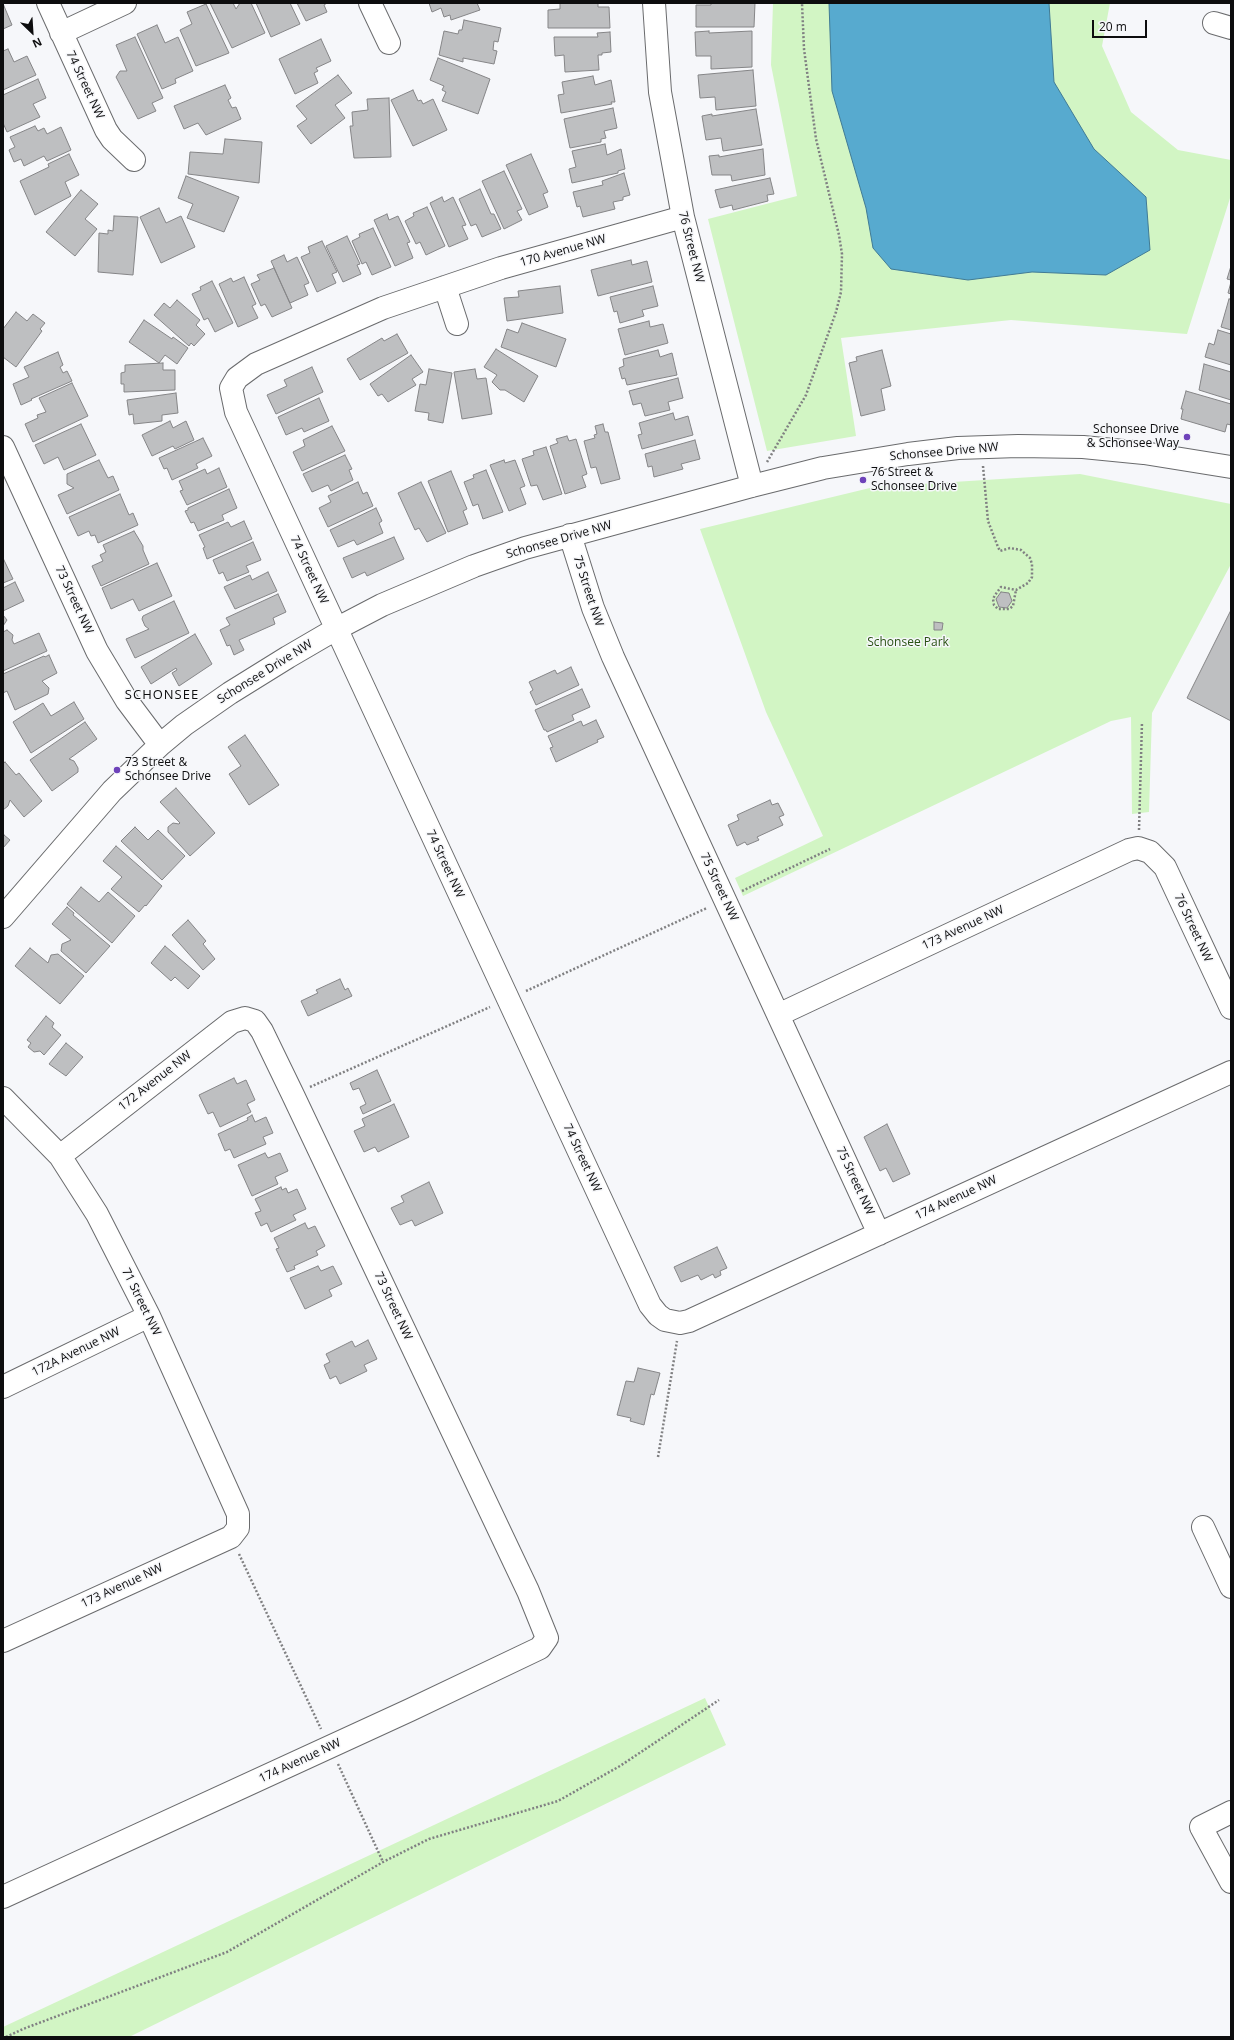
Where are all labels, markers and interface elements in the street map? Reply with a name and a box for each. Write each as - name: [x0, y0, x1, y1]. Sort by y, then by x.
- north arrow: [12, 12, 52, 52]
- scale bar: [1094, 12, 1149, 38]
- text: 20 m: [1099, 18, 1127, 35]
- text: N: [30, 35, 45, 52]
- street label: 74 Street NW: [63, 49, 107, 121]
- street label: 76 Street NW: [675, 210, 707, 284]
- street label: 170 Avenue NW: [518, 232, 608, 270]
- place label: Schonsee Drive & Schonsee Way: [1087, 423, 1179, 451]
- marker: Schonsee Drive & Schonsee Way: [1182, 432, 1192, 442]
- street label: Schonsee Drive NW: [889, 440, 999, 464]
- place label: 76 Street & Schonsee Drive: [871, 466, 957, 494]
- marker: 76 Street & Schonsee Drive: [858, 475, 868, 485]
- street label: Schonsee Drive NW: [505, 518, 613, 562]
- street label: 74 Street NW: [287, 534, 331, 606]
- street label: 75 Street NW: [570, 554, 606, 628]
- street label: 73 Street NW: [52, 564, 96, 636]
- park label: Schonsee Park: [867, 636, 949, 650]
- street label: Schonsee Drive NW: [215, 637, 315, 707]
- district label: SCHONSEE: [125, 687, 199, 703]
- place label: 73 Street & Schonsee Drive: [125, 756, 211, 784]
- marker: 73 Street & Schonsee Drive: [112, 765, 122, 775]
- street label: 74 Street NW: [423, 828, 467, 900]
- street label: 75 Street NW: [697, 851, 741, 923]
- street label: 76 Street NW: [1171, 892, 1215, 964]
- street label: 173 Avenue NW: [920, 903, 1006, 953]
- street label: 172 Avenue NW: [116, 1048, 194, 1114]
- street label: 74 Street NW: [560, 1122, 604, 1194]
- street label: 75 Street NW: [833, 1145, 877, 1217]
- street label: 174 Avenue NW: [913, 1173, 999, 1223]
- street label: 71 Street NW: [118, 1266, 164, 1338]
- street label: 73 Street NW: [371, 1270, 415, 1342]
- street label: 172A Avenue NW: [30, 1324, 122, 1380]
- street label: 173 Avenue NW: [79, 1561, 165, 1611]
- street label: 174 Avenue NW: [257, 1736, 343, 1786]

